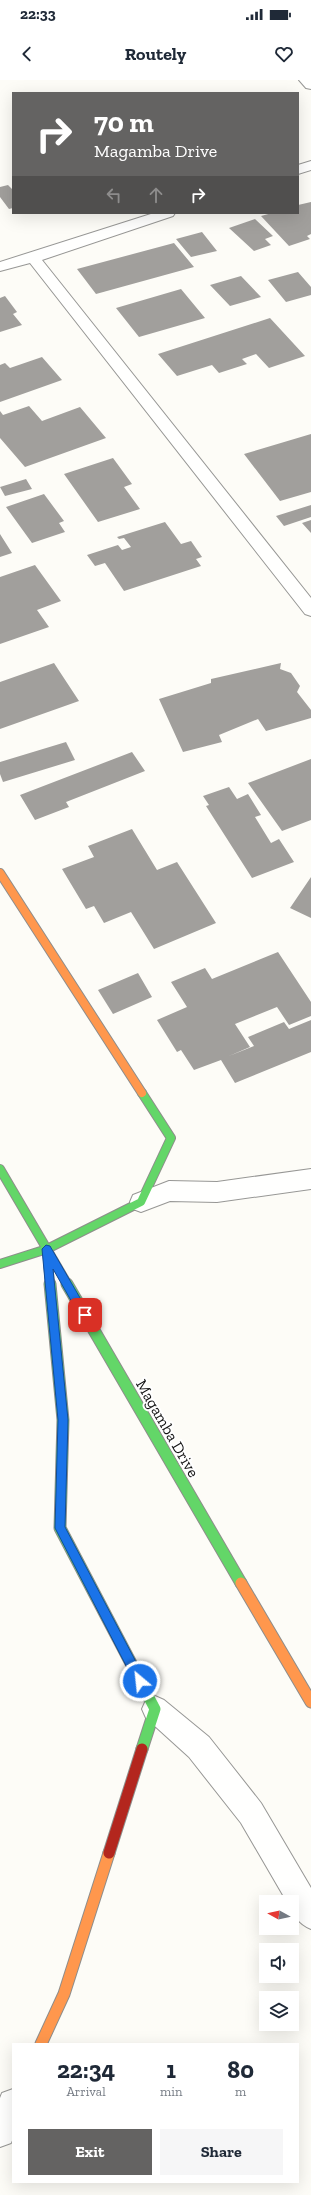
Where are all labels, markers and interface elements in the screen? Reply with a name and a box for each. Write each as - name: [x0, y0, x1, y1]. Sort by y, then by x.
- text: 22:33: [20, 5, 56, 23]
- icon: back: [16, 43, 38, 65]
- text: Routely: [125, 43, 186, 65]
- icon: heart: [273, 43, 295, 65]
- text: 70 m: [94, 106, 154, 139]
- icon: right: [28, 108, 80, 160]
- text: Magamba Drive: [94, 140, 217, 162]
- icon: left: [103, 184, 125, 206]
- icon: ahead: [145, 184, 167, 206]
- icon: right: [187, 184, 209, 206]
- pin: [68, 1298, 102, 1332]
- icon: arrive: [74, 1304, 96, 1326]
- street label: Magamba Drive: [132, 1376, 203, 1480]
- position arrow: [119, 1660, 161, 1702]
- north arrow: [259, 1895, 299, 1935]
- map controls: [259, 1895, 299, 2031]
- button: sound: [259, 1943, 299, 1983]
- button: layers: [259, 1991, 299, 2031]
- text: 22:34: [57, 2055, 115, 2084]
- text: 1: [166, 2055, 176, 2084]
- text: 80: [227, 2055, 254, 2084]
- text: Arrival: [66, 2084, 106, 2099]
- text: min: [160, 2084, 182, 2099]
- text: m: [235, 2084, 246, 2099]
- button: Exit: [28, 2129, 152, 2175]
- button: Share: [160, 2129, 283, 2175]

